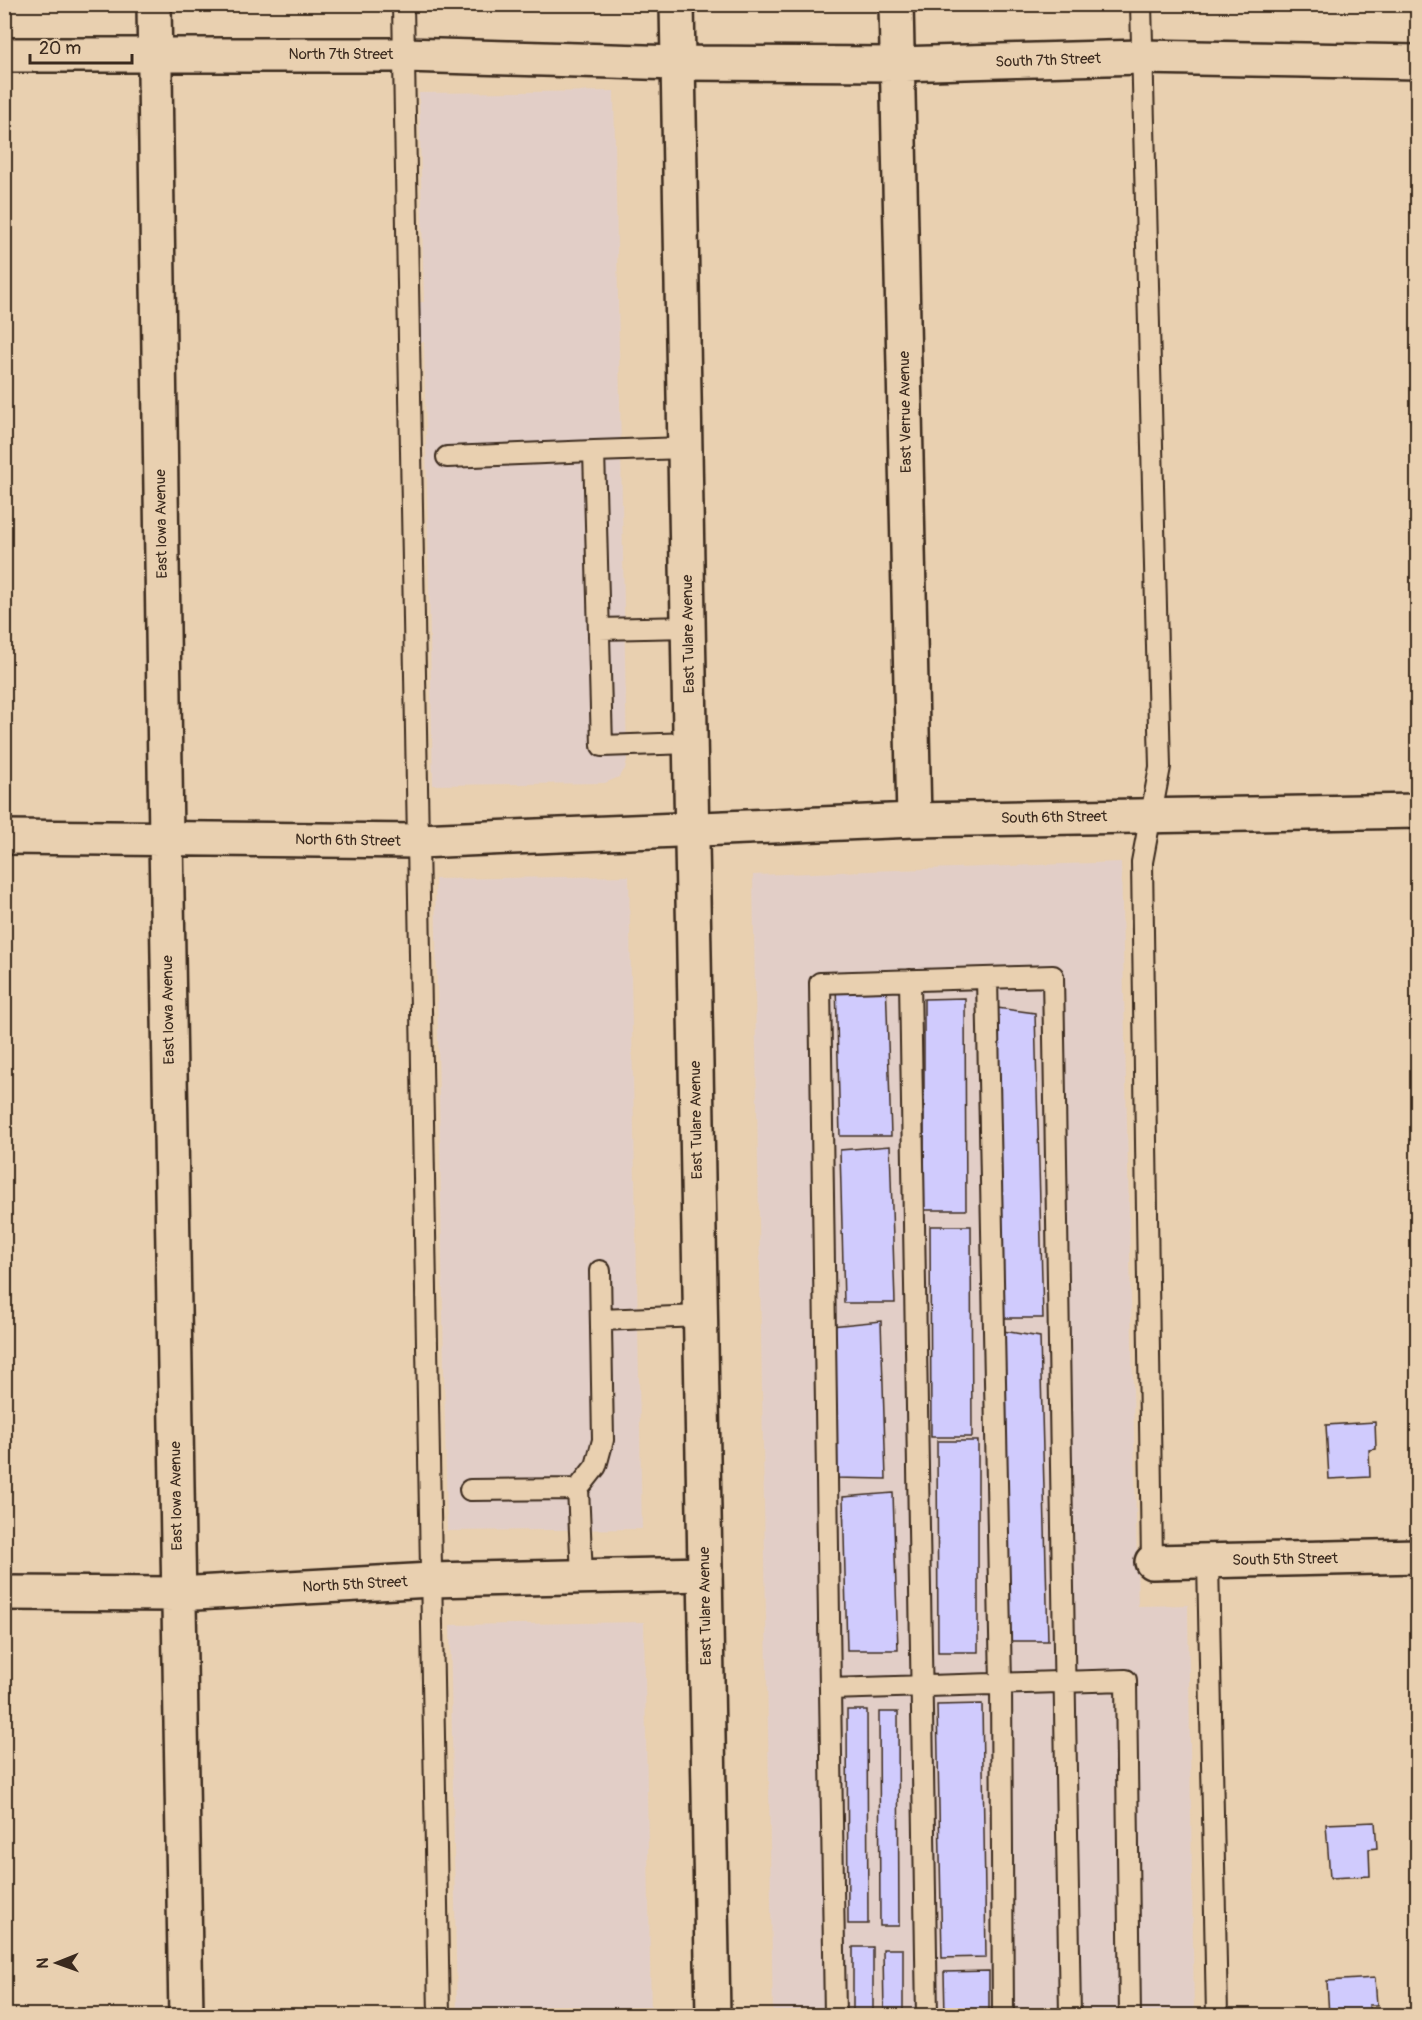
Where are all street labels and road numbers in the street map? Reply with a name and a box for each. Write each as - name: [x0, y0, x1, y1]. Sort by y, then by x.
- street label: North 7th Street: [289, 45, 394, 64]
- street label: South 7th Street: [995, 49, 1102, 72]
- street label: East Verrue Avenue: [895, 350, 916, 473]
- street label: East Iowa Avenue: [151, 469, 172, 579]
- street label: East Tulare Avenue: [678, 574, 699, 693]
- street label: South 6th Street: [1001, 807, 1108, 828]
- street label: North 6th Street: [295, 830, 402, 851]
- street label: East Iowa Avenue: [158, 955, 179, 1065]
- street label: East Tulare Avenue: [686, 1060, 707, 1179]
- street label: East Iowa Avenue: [166, 1441, 187, 1551]
- street label: East Tulare Avenue: [695, 1546, 716, 1665]
- street label: South 5th Street: [1232, 1549, 1339, 1570]
- street label: North 5th Street: [302, 1572, 409, 1597]

